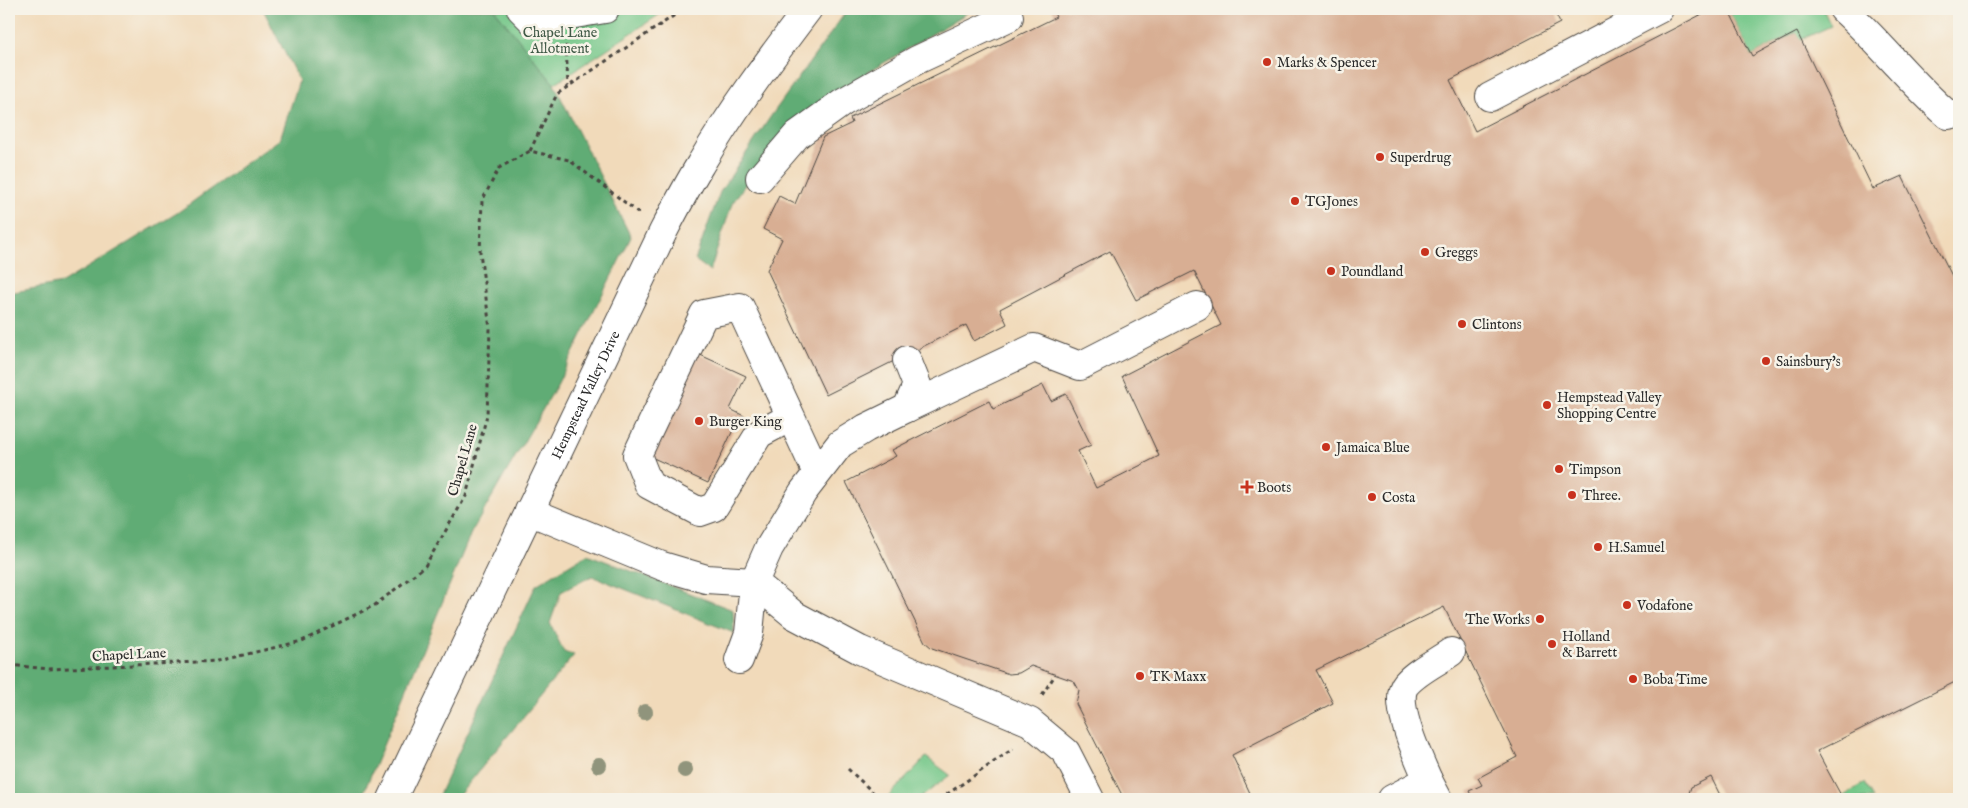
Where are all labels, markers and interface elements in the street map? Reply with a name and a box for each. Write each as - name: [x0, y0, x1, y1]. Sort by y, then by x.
- park label: Chapel Lane Allotment: [523, 24, 598, 58]
- place label: Marks & Spencer: [1277, 54, 1377, 72]
- marker: Marks & Spencer: [1261, 56, 1273, 68]
- place label: Superdrug: [1390, 149, 1451, 167]
- marker: Superdrug: [1374, 151, 1386, 163]
- place label: TGJones: [1305, 193, 1358, 211]
- marker: TGJones: [1289, 195, 1301, 207]
- place label: Greggs: [1435, 244, 1478, 262]
- marker: Greggs: [1419, 246, 1431, 258]
- place label: Poundland: [1341, 263, 1404, 281]
- marker: Poundland: [1325, 265, 1337, 277]
- place label: Clintons: [1472, 316, 1522, 334]
- marker: Clintons: [1456, 318, 1468, 330]
- street label: Hempstead Valley Drive: [548, 327, 625, 462]
- place label: Sainsbury's: [1776, 353, 1841, 371]
- marker: Sainsbury's: [1760, 355, 1772, 367]
- place label: Hempstead Valley Shopping Centre: [1557, 389, 1662, 423]
- marker: Hempstead Valley Shopping Centre: [1541, 399, 1553, 411]
- place label: Burger King: [709, 413, 782, 431]
- marker: Burger King: [693, 415, 705, 427]
- street label: Chapel Lane: [444, 422, 482, 498]
- place label: Jamaica Blue: [1334, 439, 1410, 457]
- marker: Jamaica Blue: [1320, 441, 1332, 453]
- place label: Timpson: [1569, 461, 1622, 479]
- marker: Timpson: [1553, 463, 1565, 475]
- place label: Boots: [1257, 479, 1291, 497]
- marker: Boots: [1241, 481, 1253, 493]
- place label: Three.: [1582, 487, 1621, 505]
- place label: Costa: [1382, 489, 1416, 507]
- marker: Three.: [1566, 489, 1578, 501]
- marker: Costa: [1366, 491, 1378, 503]
- place label: H.Samuel: [1608, 539, 1665, 557]
- marker: H.Samuel: [1592, 541, 1604, 553]
- place label: Vodafone: [1636, 597, 1693, 615]
- marker: Vodafone: [1621, 599, 1633, 611]
- place label: The Works: [1465, 611, 1530, 629]
- marker: The Works: [1534, 613, 1546, 625]
- place label: Holland & Barrett: [1562, 628, 1617, 662]
- marker: Holland & Barrett: [1546, 638, 1558, 650]
- street label: Chapel Lane: [91, 644, 167, 666]
- place label: TK Maxx: [1150, 668, 1206, 686]
- marker: TK Maxx: [1134, 670, 1146, 682]
- place label: Boba Time: [1643, 671, 1708, 689]
- marker: Boba Time: [1627, 673, 1639, 685]

